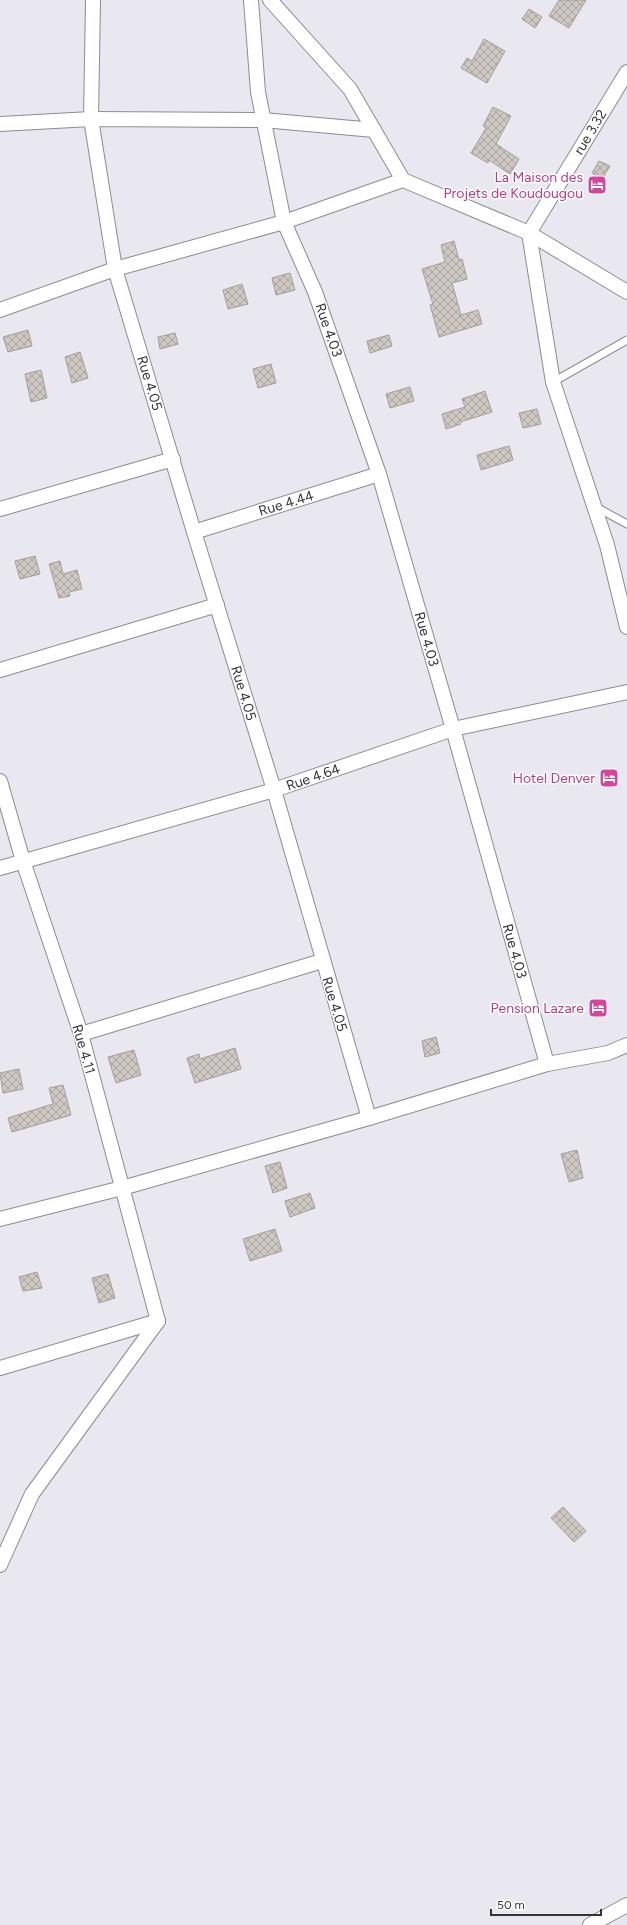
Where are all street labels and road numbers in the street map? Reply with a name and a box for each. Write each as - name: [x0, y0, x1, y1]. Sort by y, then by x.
- street label: rue 3.32: [570, 107, 610, 158]
- street label: Rue 4.03: [311, 301, 346, 359]
- street label: Rue 4.05: [133, 354, 166, 413]
- street label: Rue 4.44: [257, 487, 316, 520]
- street label: Rue 4.03: [411, 610, 442, 668]
- street label: Rue 4.05: [227, 664, 260, 723]
- street label: Rue 4.64: [284, 760, 343, 795]
- street label: Rue 4.03: [499, 922, 530, 980]
- street label: Rue 4.05: [318, 975, 351, 1034]
- street label: Rue 4.11: [68, 1022, 99, 1076]

